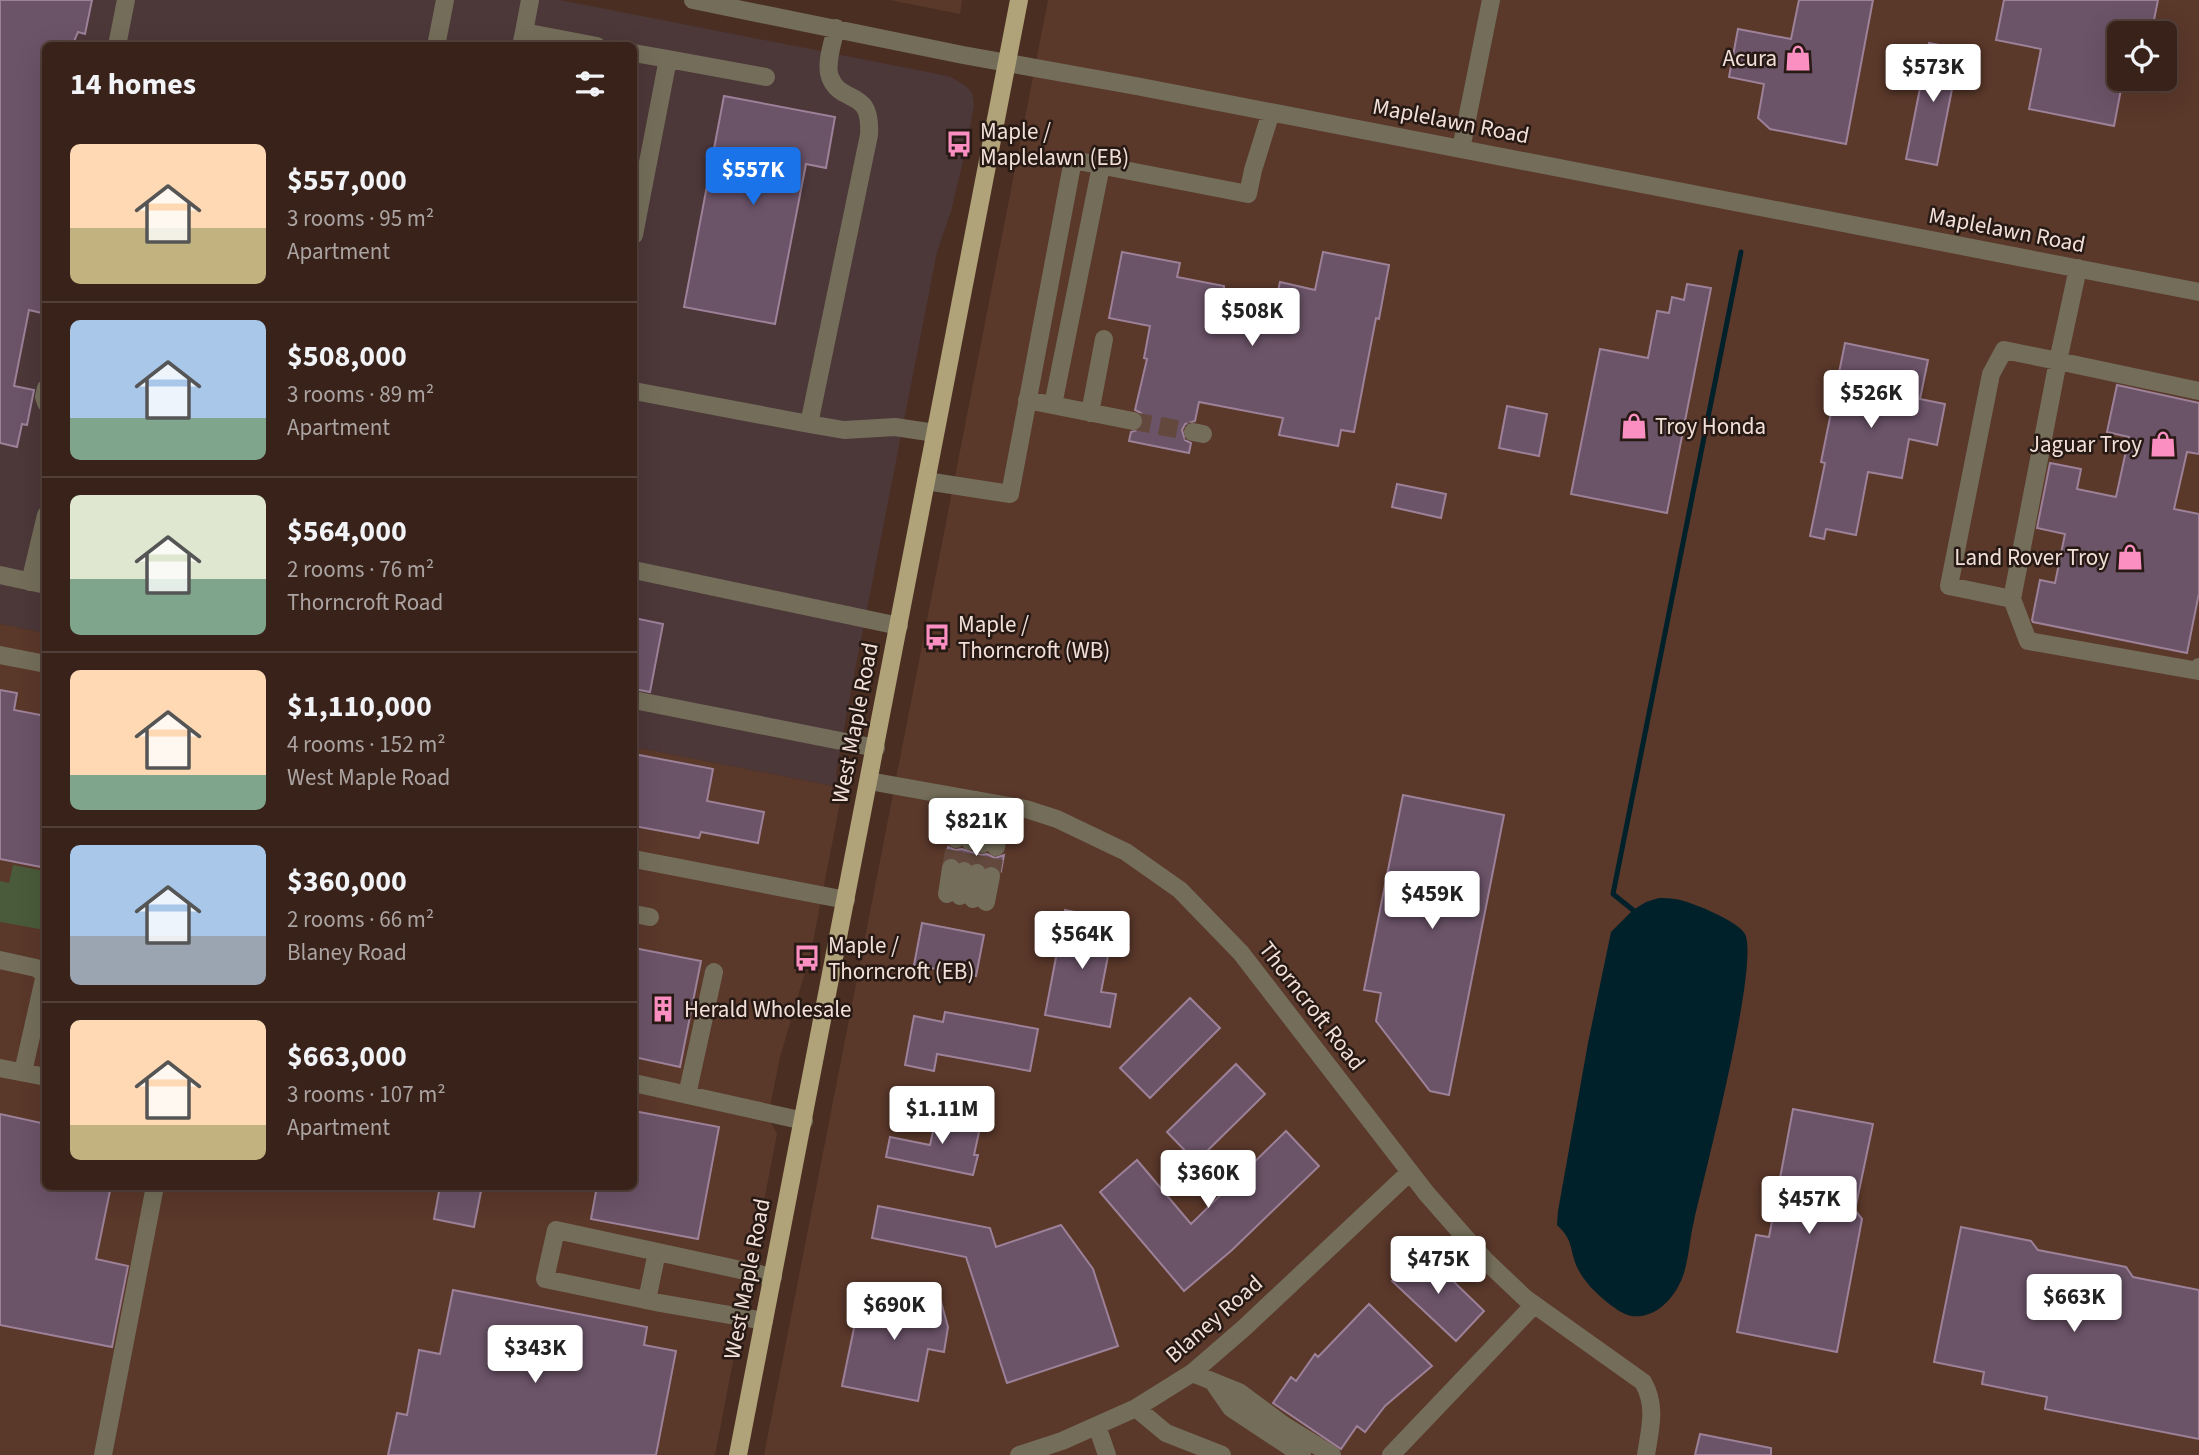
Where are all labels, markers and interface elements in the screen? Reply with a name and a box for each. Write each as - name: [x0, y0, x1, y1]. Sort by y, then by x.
- map controls: [2107, 21, 2177, 91]
- button: locate: [2107, 21, 2177, 91]
- place label: Acura: [1722, 42, 1777, 75]
- shop icon: Acura: [1783, 43, 1813, 73]
- pin: $573K: [1884, 44, 1982, 104]
- text: $573K: [1902, 50, 1964, 83]
- text: 14 homes: [70, 63, 196, 106]
- icon: filters: [571, 65, 609, 103]
- street label: Maplelawn Road: [1370, 90, 1532, 152]
- place label: Maple / Maplelawn (EB): [980, 115, 1129, 174]
- bus stop icon: Maple / Maplelawn (EB): [944, 129, 974, 159]
- pin: $557K: [704, 148, 802, 207]
- text: $557K: [722, 153, 784, 186]
- text: $557,000: [287, 159, 407, 202]
- icon: home: [126, 172, 210, 256]
- street label: Maplelawn Road: [1926, 199, 2088, 261]
- text: 3 rooms · 95 m²: [287, 202, 434, 235]
- text: Apartment: [287, 235, 390, 268]
- pin: $508K: [1203, 288, 1301, 348]
- text: $508K: [1221, 294, 1283, 327]
- text: $508,000: [287, 335, 407, 378]
- icon: home: [126, 348, 210, 432]
- pin: $526K: [1822, 370, 1920, 430]
- text: $526K: [1840, 376, 1902, 409]
- text: 3 rooms · 89 m²: [287, 378, 434, 411]
- place label: Troy Honda: [1655, 410, 1766, 443]
- text: Apartment: [287, 411, 390, 444]
- shop icon: Troy Honda: [1619, 411, 1649, 441]
- place label: Jaguar Troy: [2029, 428, 2142, 461]
- shop icon: Jaguar Troy: [2148, 429, 2178, 459]
- text: $564,000: [287, 510, 407, 553]
- icon: home: [126, 523, 210, 607]
- place label: Land Rover Troy: [1954, 541, 2109, 574]
- shop icon: Land Rover Troy: [2115, 542, 2145, 572]
- text: 2 rooms · 76 m²: [287, 553, 434, 586]
- text: Thorncroft Road: [287, 586, 443, 619]
- place label: Maple / Thorncroft (WB): [958, 608, 1110, 667]
- bus stop icon: Maple / Thorncroft (WB): [922, 622, 952, 652]
- street label: West Maple Road: [823, 640, 887, 806]
- text: $1,110,000: [287, 685, 432, 728]
- icon: home: [126, 698, 210, 782]
- text: 4 rooms · 152 m²: [287, 728, 446, 761]
- text: West Maple Road: [287, 761, 450, 794]
- pin: $821K: [927, 798, 1025, 858]
- text: $821K: [945, 804, 1007, 837]
- text: $360,000: [287, 860, 407, 903]
- pin: $459K: [1383, 872, 1481, 931]
- icon: home: [126, 873, 210, 957]
- text: $459K: [1401, 877, 1463, 910]
- text: 2 rooms · 66 m²: [287, 903, 434, 936]
- pin: $564K: [1033, 912, 1131, 971]
- text: $564K: [1051, 917, 1113, 950]
- place label: Maple / Thorncroft (EB): [828, 929, 974, 988]
- street label: Thorncroft Road: [1251, 934, 1373, 1078]
- text: Blaney Road: [287, 936, 407, 969]
- bus stop icon: Maple / Thorncroft (EB): [792, 943, 822, 973]
- place label: Herald Wholesale: [684, 993, 852, 1026]
- building icon: Herald Wholesale: [648, 994, 678, 1024]
- text: $663,000: [287, 1035, 407, 1078]
- icon: home: [126, 1048, 210, 1132]
- text: 3 rooms · 107 m²: [287, 1078, 446, 1111]
- pin: $1.11M: [885, 1086, 999, 1146]
- text: $1.11M: [905, 1092, 979, 1125]
- text: Apartment: [287, 1111, 390, 1144]
- pin: $360K: [1159, 1150, 1257, 1210]
- text: $360K: [1177, 1156, 1239, 1189]
- pin: $457K: [1760, 1176, 1858, 1236]
- text: $457K: [1778, 1182, 1840, 1215]
- street label: West Maple Road: [715, 1196, 779, 1362]
- pin: $475K: [1389, 1236, 1487, 1296]
- text: $475K: [1407, 1242, 1469, 1275]
- street label: Blaney Road: [1158, 1267, 1270, 1371]
- pin: $663K: [2025, 1274, 2123, 1334]
- text: $663K: [2043, 1280, 2105, 1313]
- pin: $690K: [845, 1282, 943, 1342]
- text: $690K: [863, 1288, 925, 1321]
- pin: $343K: [486, 1326, 584, 1385]
- text: $343K: [504, 1331, 566, 1364]

